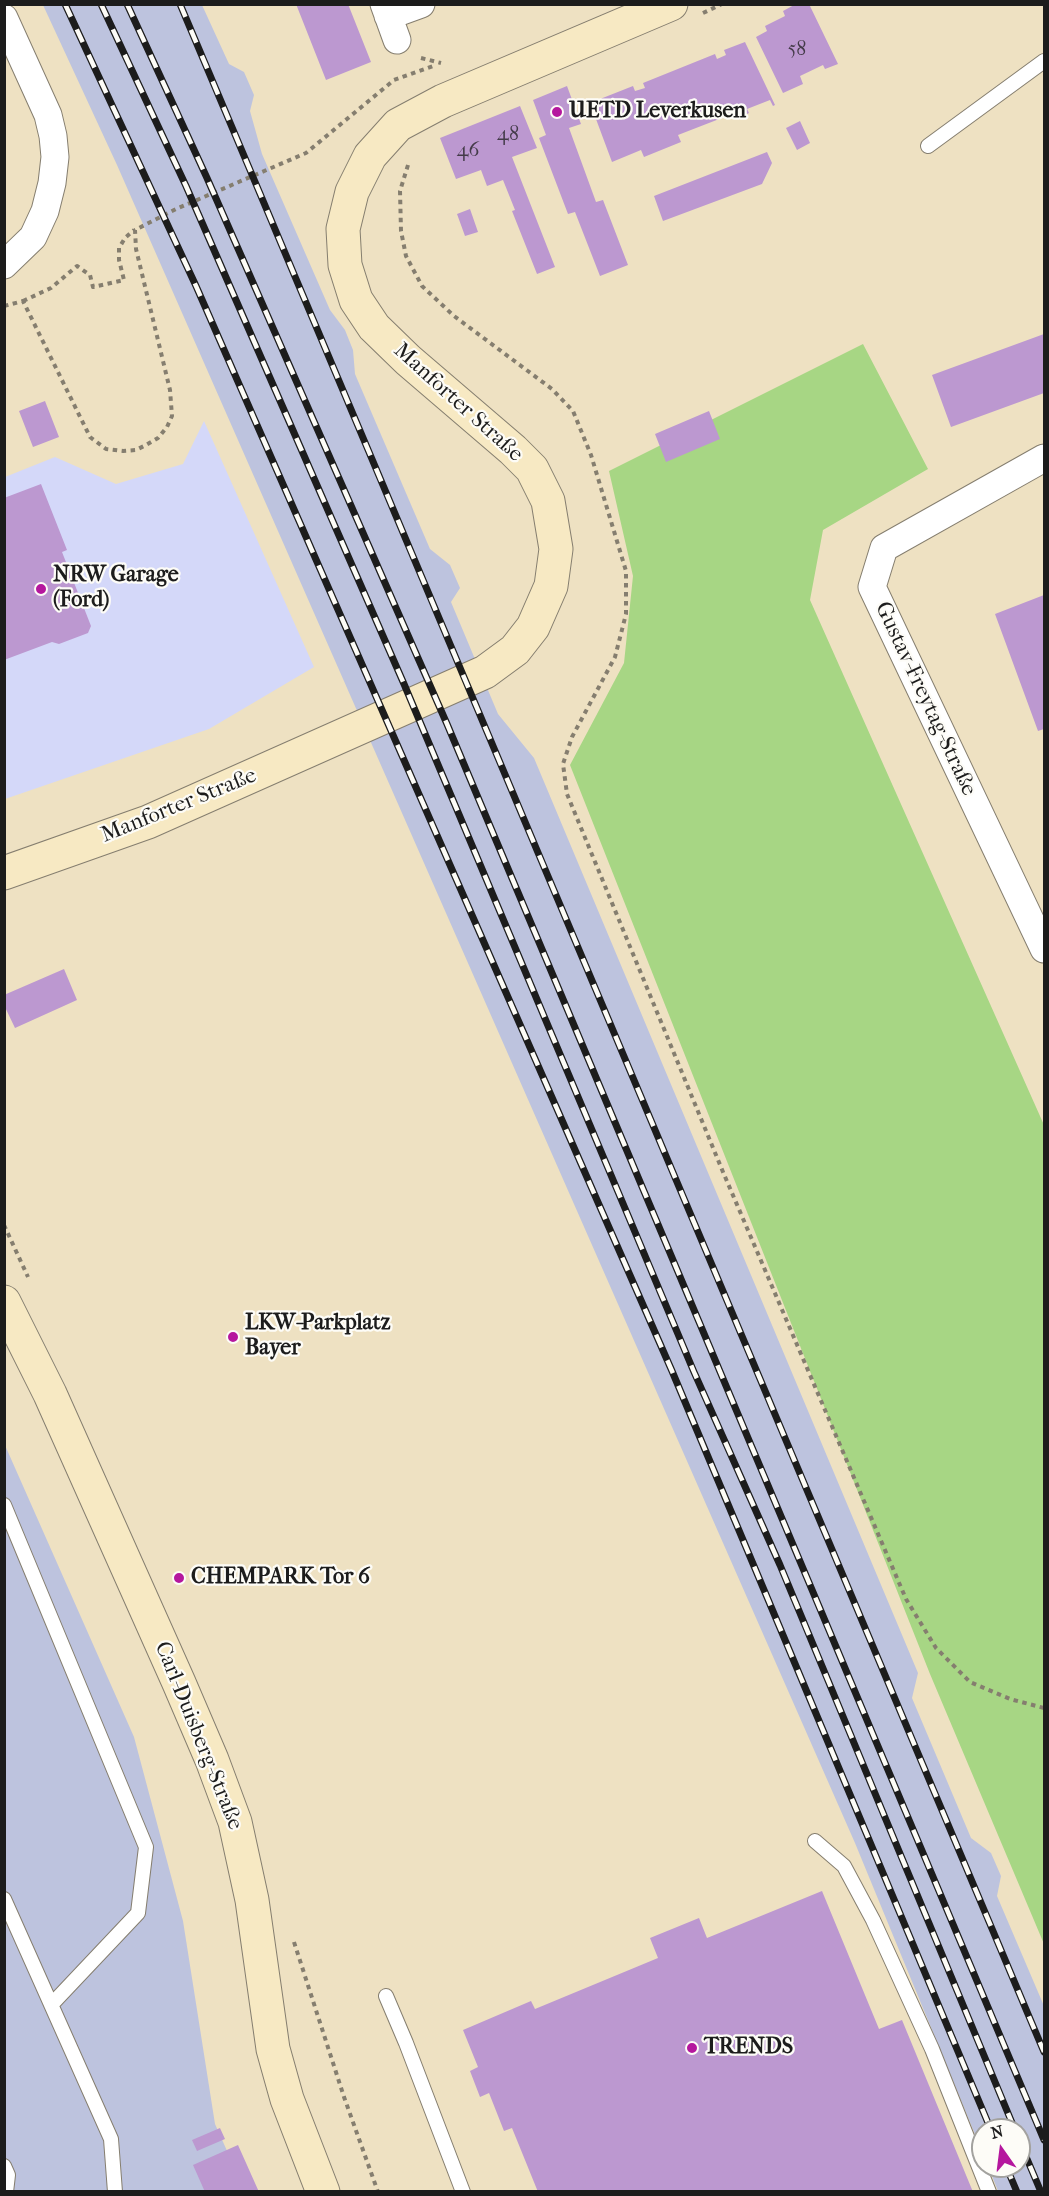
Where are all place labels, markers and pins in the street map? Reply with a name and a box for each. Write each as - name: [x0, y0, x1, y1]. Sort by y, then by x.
- place label: UETD Leverkusen: [569, 99, 746, 125]
- marker: UETD Leverkusen: [550, 105, 564, 119]
- place label: NRW Garage (Ford): [53, 563, 179, 614]
- marker: NRW Garage (Ford): [34, 582, 48, 596]
- place label: LKW-Parkplatz Bayer: [245, 1311, 390, 1362]
- marker: LKW-Parkplatz Bayer: [226, 1330, 240, 1344]
- place label: CHEMPARK Tor 6: [191, 1565, 370, 1591]
- marker: CHEMPARK Tor 6: [172, 1571, 186, 1585]
- place label: TRENDS: [704, 2035, 793, 2061]
- marker: TRENDS: [685, 2041, 699, 2055]

